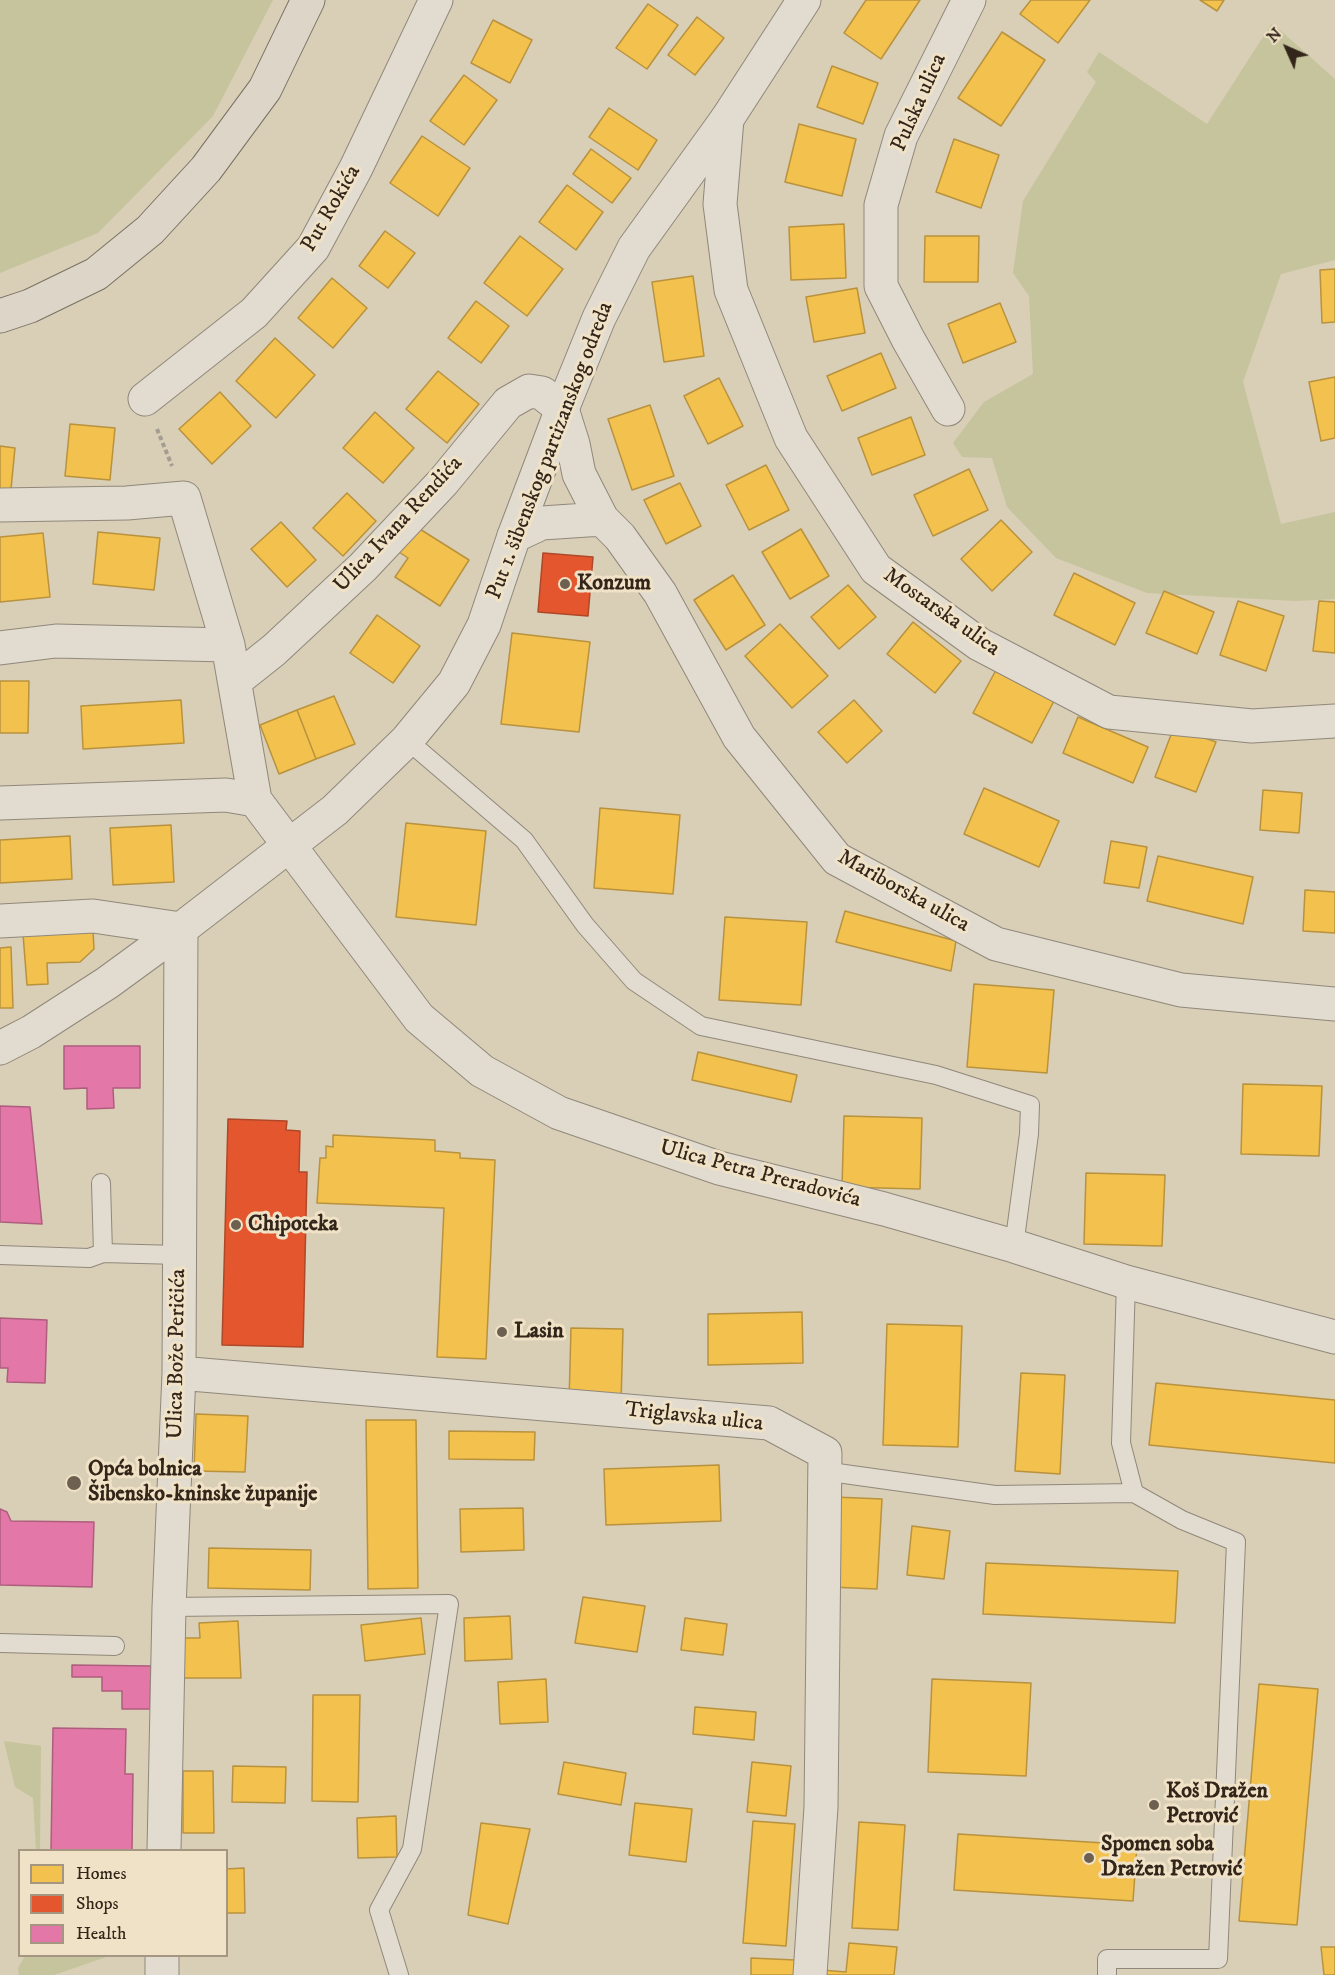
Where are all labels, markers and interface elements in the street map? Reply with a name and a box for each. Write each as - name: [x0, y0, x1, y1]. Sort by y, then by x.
- north arrow: [1257, 18, 1317, 78]
- text: N: [1263, 24, 1286, 47]
- street label: Pulska ulica: [887, 50, 953, 156]
- street label: Put Rokića: [297, 161, 367, 257]
- street label: Put 1. šibenskog partizanskog odreda: [482, 299, 620, 603]
- street label: Ulica Ivana Rendića: [329, 451, 469, 599]
- street label: Mostarska ulica: [878, 563, 1004, 663]
- place label: Konzum: [577, 571, 651, 597]
- marker: Konzum: [558, 577, 572, 591]
- street label: Mariborska ulica: [833, 845, 973, 939]
- street label: Ulica Petra Preradovića: [657, 1135, 863, 1215]
- place label: Chipoteka: [248, 1212, 338, 1238]
- marker: Chipoteka: [229, 1218, 243, 1232]
- street label: Ulica Bože Peričića: [163, 1269, 193, 1439]
- place label: Lasin: [514, 1319, 564, 1345]
- marker: Lasin: [495, 1325, 509, 1339]
- street label: Triglavska ulica: [624, 1398, 764, 1438]
- place label: Opća bolnica Šibensko-kninske županije: [88, 1457, 317, 1508]
- marker: Opća bolnica Šibensko-kninske županije: [65, 1474, 83, 1492]
- place label: Koš Dražen Petrović: [1166, 1779, 1268, 1831]
- marker: Koš Dražen Petrović: [1147, 1798, 1161, 1812]
- place label: Spomen soba Dražen Petrović: [1101, 1832, 1242, 1884]
- legend: [18, 1849, 228, 1957]
- marker: Spomen soba Dražen Petrović: [1082, 1851, 1096, 1865]
- text: Homes: [76, 1863, 127, 1885]
- text: Shops: [76, 1893, 119, 1915]
- text: Health: [76, 1923, 126, 1945]

